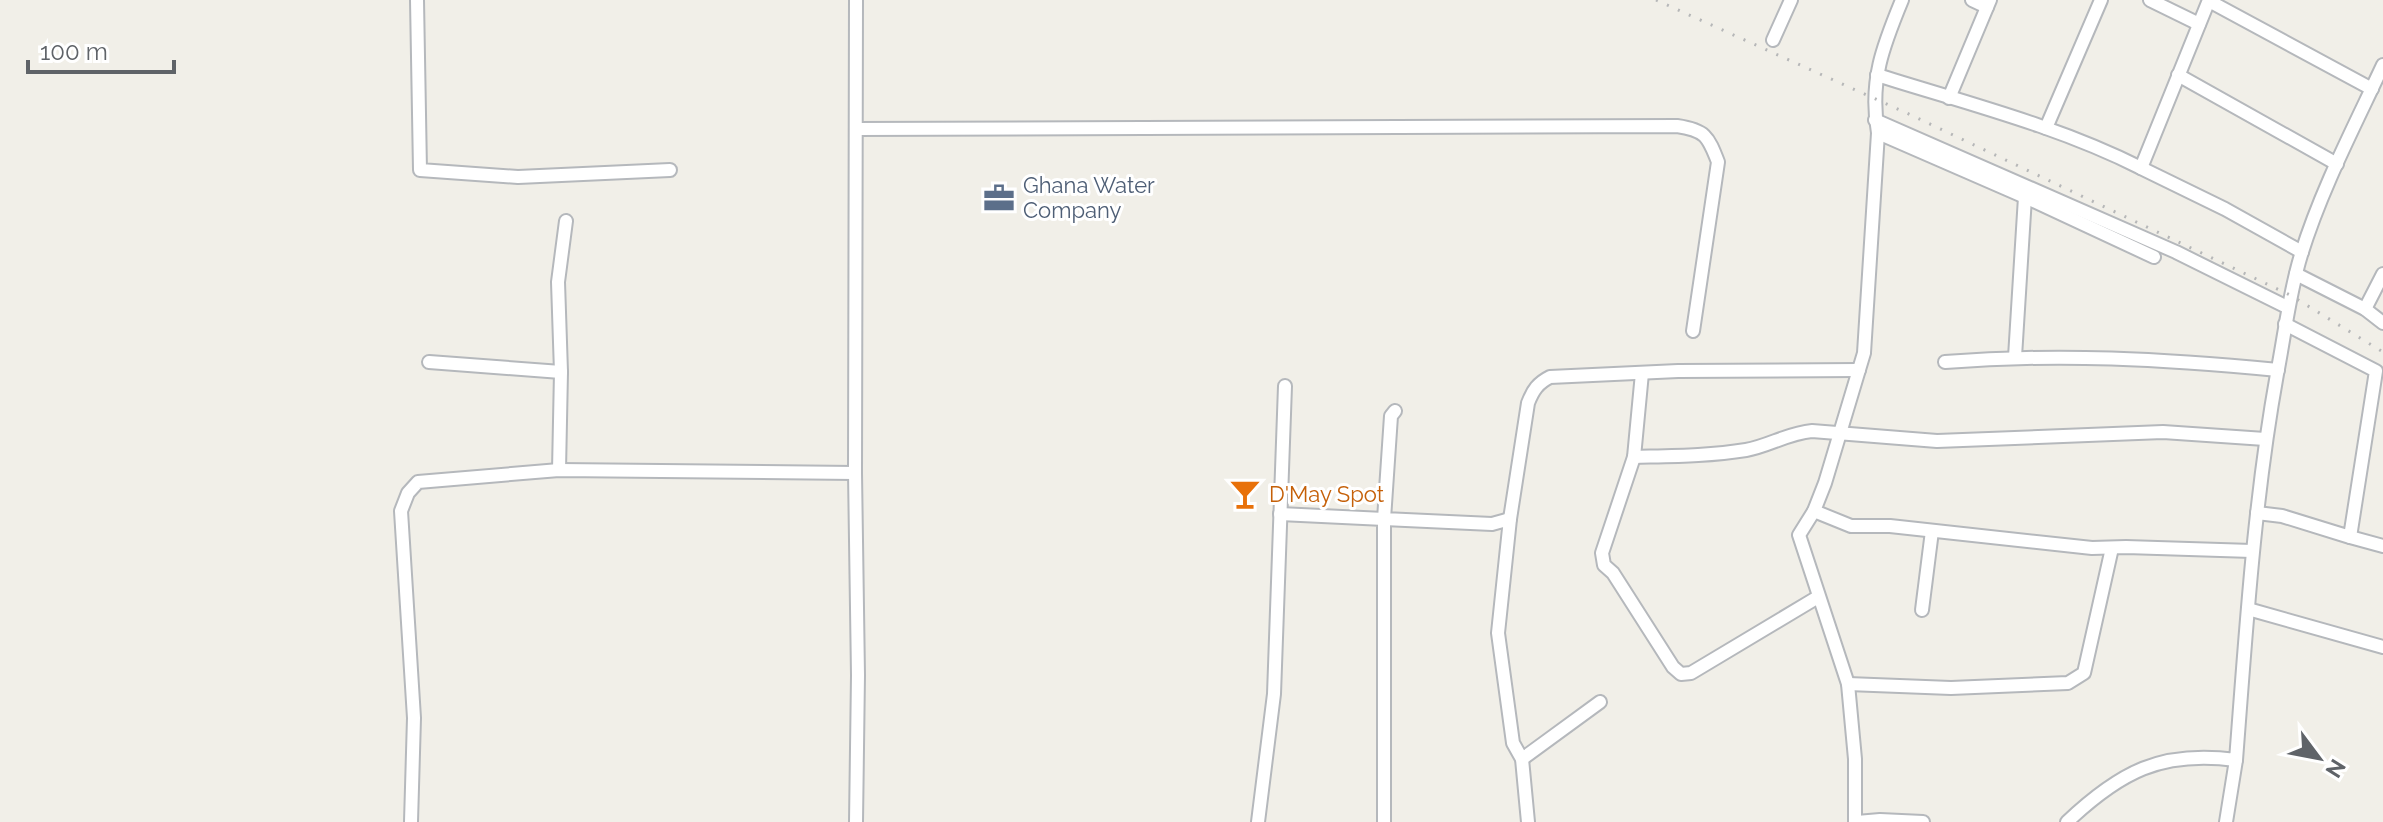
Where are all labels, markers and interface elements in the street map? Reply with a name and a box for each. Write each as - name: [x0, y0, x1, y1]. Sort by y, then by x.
- scale bar: [28, 24, 174, 74]
- text: 100 m: [40, 37, 108, 66]
- place label: Ghana Water Company: [1023, 172, 1155, 223]
- office icon: Ghana Water Company: [982, 181, 1016, 215]
- bar icon: D'May Spot: [1228, 477, 1262, 511]
- place label: D'May Spot: [1269, 481, 1385, 507]
- north arrow: [2279, 718, 2359, 798]
- text: N: [2320, 755, 2351, 783]

